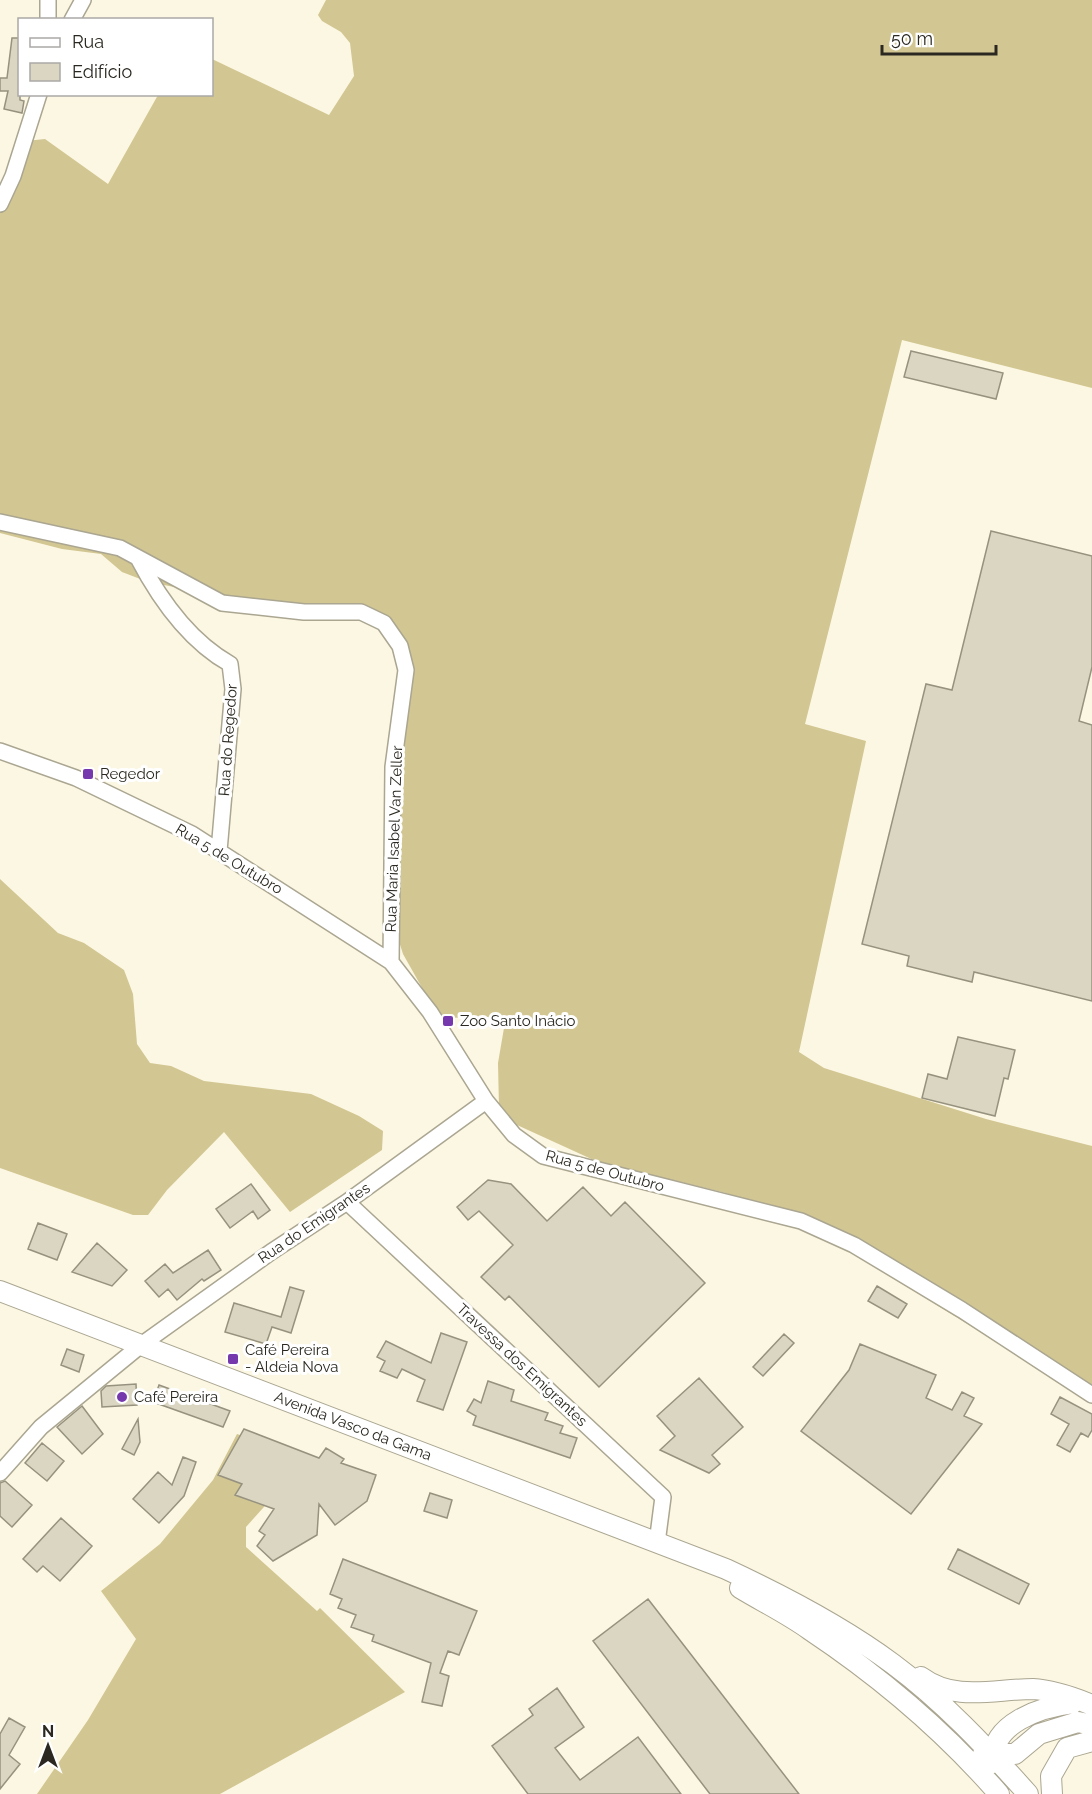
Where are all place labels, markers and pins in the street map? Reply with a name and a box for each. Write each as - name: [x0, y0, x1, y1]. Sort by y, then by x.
- place label: Regedor: [100, 765, 161, 783]
- marker: Regedor: [81, 767, 95, 781]
- place label: Zoo Santo Inácio: [460, 1012, 576, 1030]
- marker: Zoo Santo Inácio: [441, 1014, 455, 1028]
- place label: Café Pereira - Aldeia Nova: [245, 1341, 338, 1376]
- marker: Café Pereira - Aldeia Nova: [226, 1352, 240, 1366]
- place label: Café Pereira: [134, 1388, 218, 1406]
- marker: Café Pereira: [115, 1390, 129, 1404]

